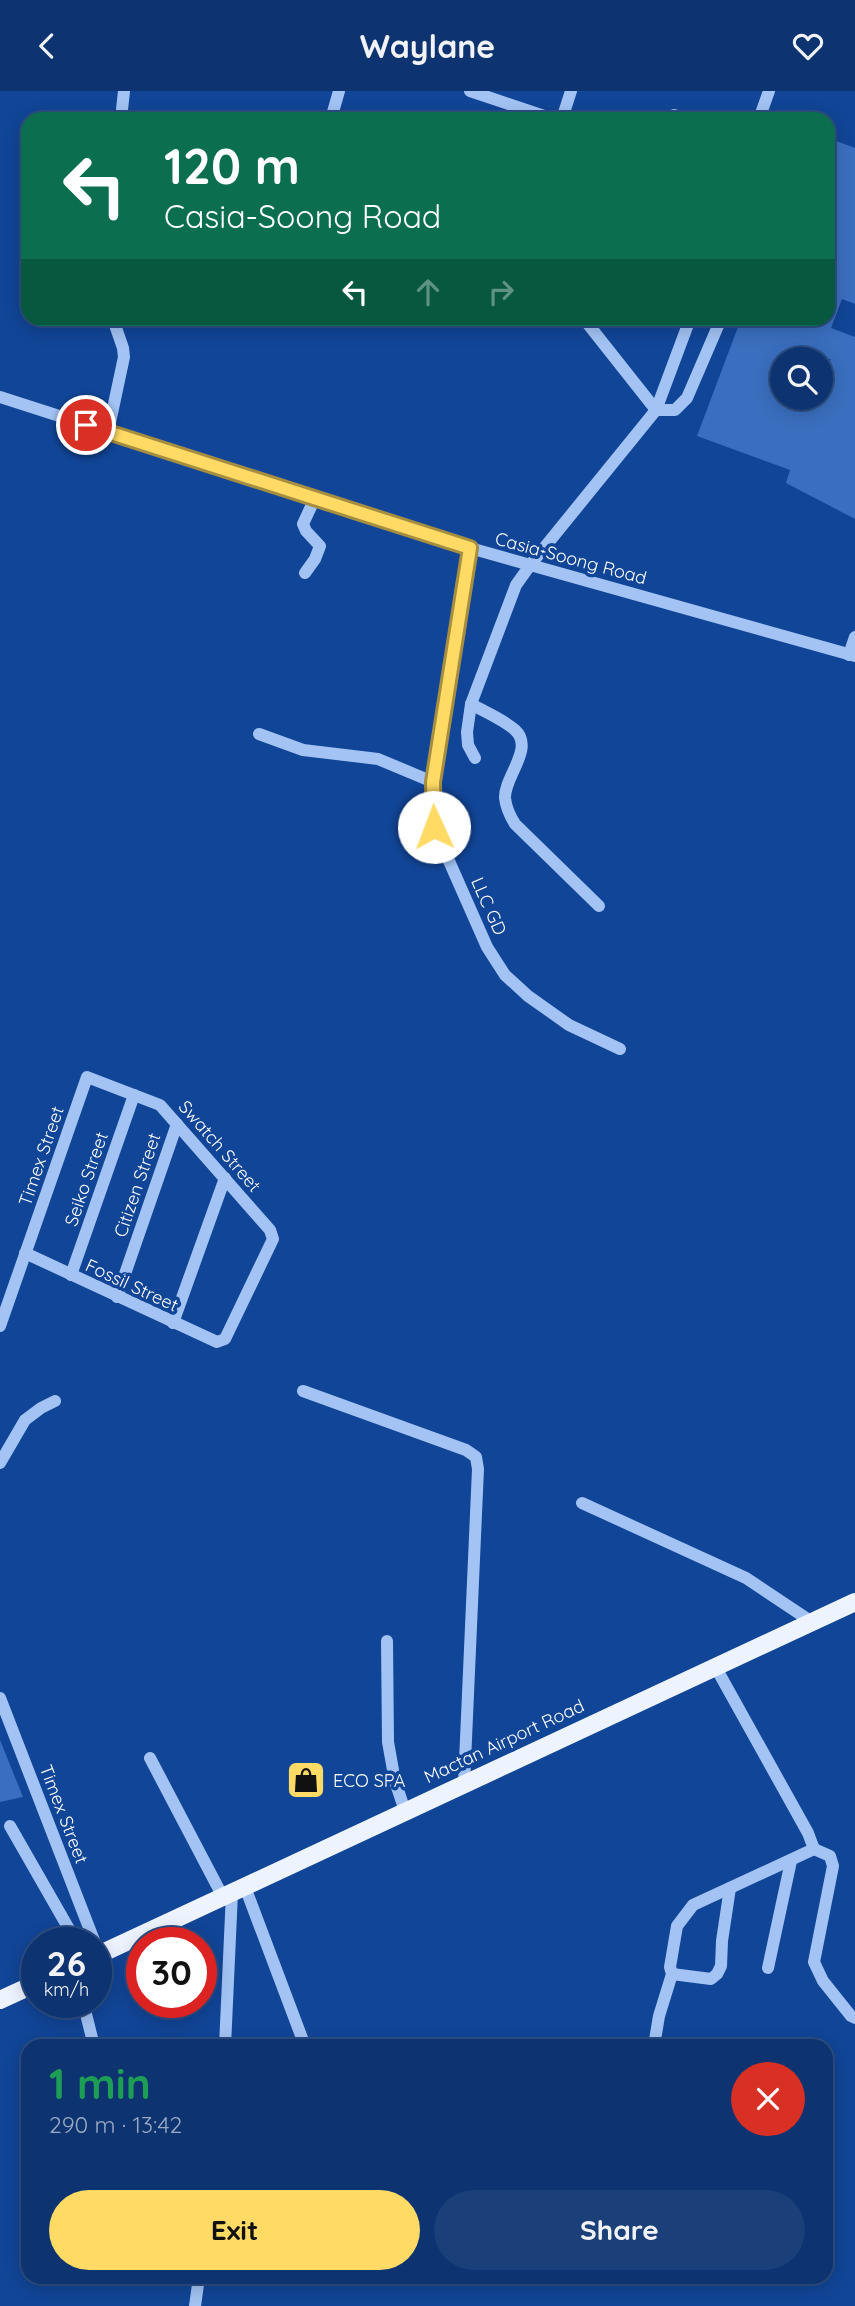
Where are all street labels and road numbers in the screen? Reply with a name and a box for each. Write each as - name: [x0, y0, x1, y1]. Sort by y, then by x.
- street label: Casia-Soong Road: [493, 527, 649, 589]
- street label: LLC GD: [466, 873, 512, 939]
- street label: Swatch Street: [174, 1095, 266, 1197]
- street label: Timex Street: [13, 1103, 69, 1209]
- street label: Seiko Street: [59, 1129, 113, 1229]
- street label: Citizen Street: [108, 1130, 166, 1240]
- street label: Fossil Street: [82, 1253, 182, 1317]
- street label: Mactan Airport Road: [420, 1694, 588, 1788]
- street label: Timex Street: [35, 1761, 93, 1867]

